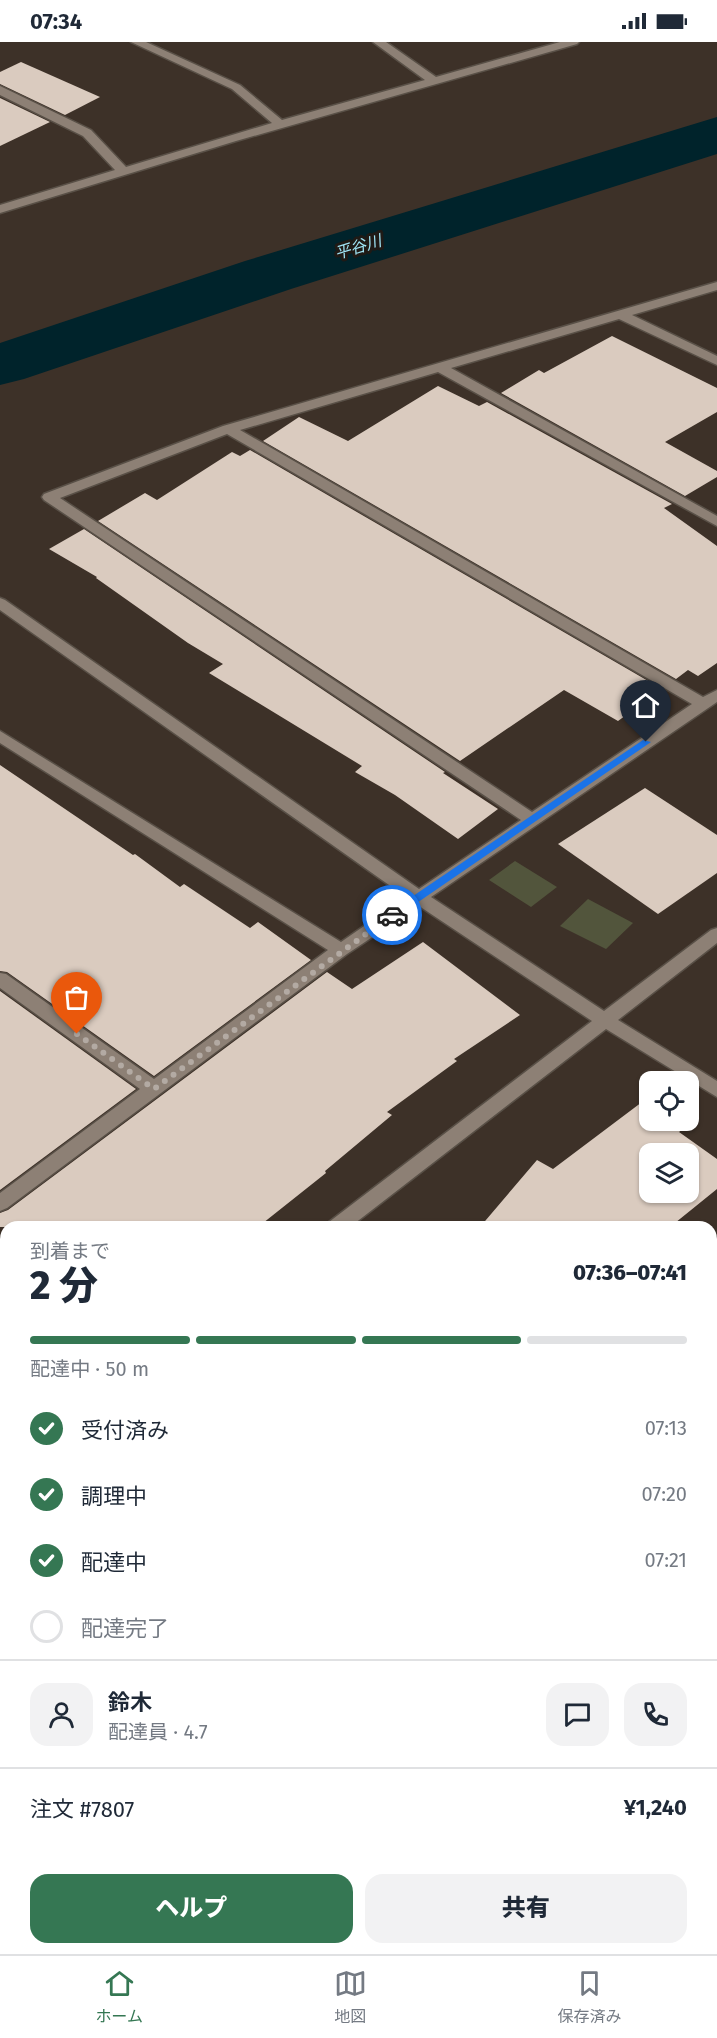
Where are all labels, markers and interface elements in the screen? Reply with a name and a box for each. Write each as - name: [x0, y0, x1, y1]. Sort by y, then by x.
- text: 07:34: [30, 8, 82, 35]
- water label: 平谷川: [332, 230, 386, 263]
- pin: [620, 680, 671, 742]
- icon: home: [629, 689, 662, 722]
- courier: [362, 885, 422, 945]
- icon: car: [376, 899, 409, 932]
- pin: [51, 972, 102, 1034]
- icon: bag: [60, 981, 93, 1014]
- map controls: [639, 1071, 699, 1203]
- button: locate: [639, 1071, 699, 1131]
- button: layers: [639, 1143, 699, 1203]
- text: 到着まで: [30, 1239, 110, 1263]
- text: 07:36–07:41: [573, 1259, 687, 1286]
- text: 2 分: [30, 1263, 98, 1309]
- text: 配達中 · 50 m: [30, 1357, 149, 1381]
- icon: check: [30, 1412, 63, 1445]
- text: 07:13: [645, 1416, 687, 1440]
- text: 受付済み: [81, 1417, 169, 1444]
- icon: check: [30, 1478, 63, 1511]
- text: 07:20: [642, 1482, 687, 1506]
- text: 調理中: [81, 1483, 147, 1510]
- icon: check: [30, 1544, 63, 1577]
- text: 07:21: [645, 1548, 687, 1572]
- text: 配達中: [81, 1549, 147, 1576]
- text: 配達完了: [81, 1615, 169, 1642]
- button: person: [30, 1683, 93, 1746]
- button: chat: [546, 1683, 609, 1746]
- button: phone: [624, 1683, 687, 1746]
- text: 鈴木: [108, 1689, 152, 1716]
- text: 配達員 · 4.7: [108, 1720, 208, 1744]
- text: ¥1,240: [624, 1794, 687, 1821]
- text: 注文 #7807: [30, 1796, 134, 1823]
- button: ヘルプ: [30, 1874, 353, 1943]
- button: 共有: [365, 1874, 687, 1943]
- tab: ホーム: [95, 1967, 143, 2027]
- tab: 地図: [334, 1967, 367, 2027]
- tab: 保存済み: [558, 1967, 622, 2027]

